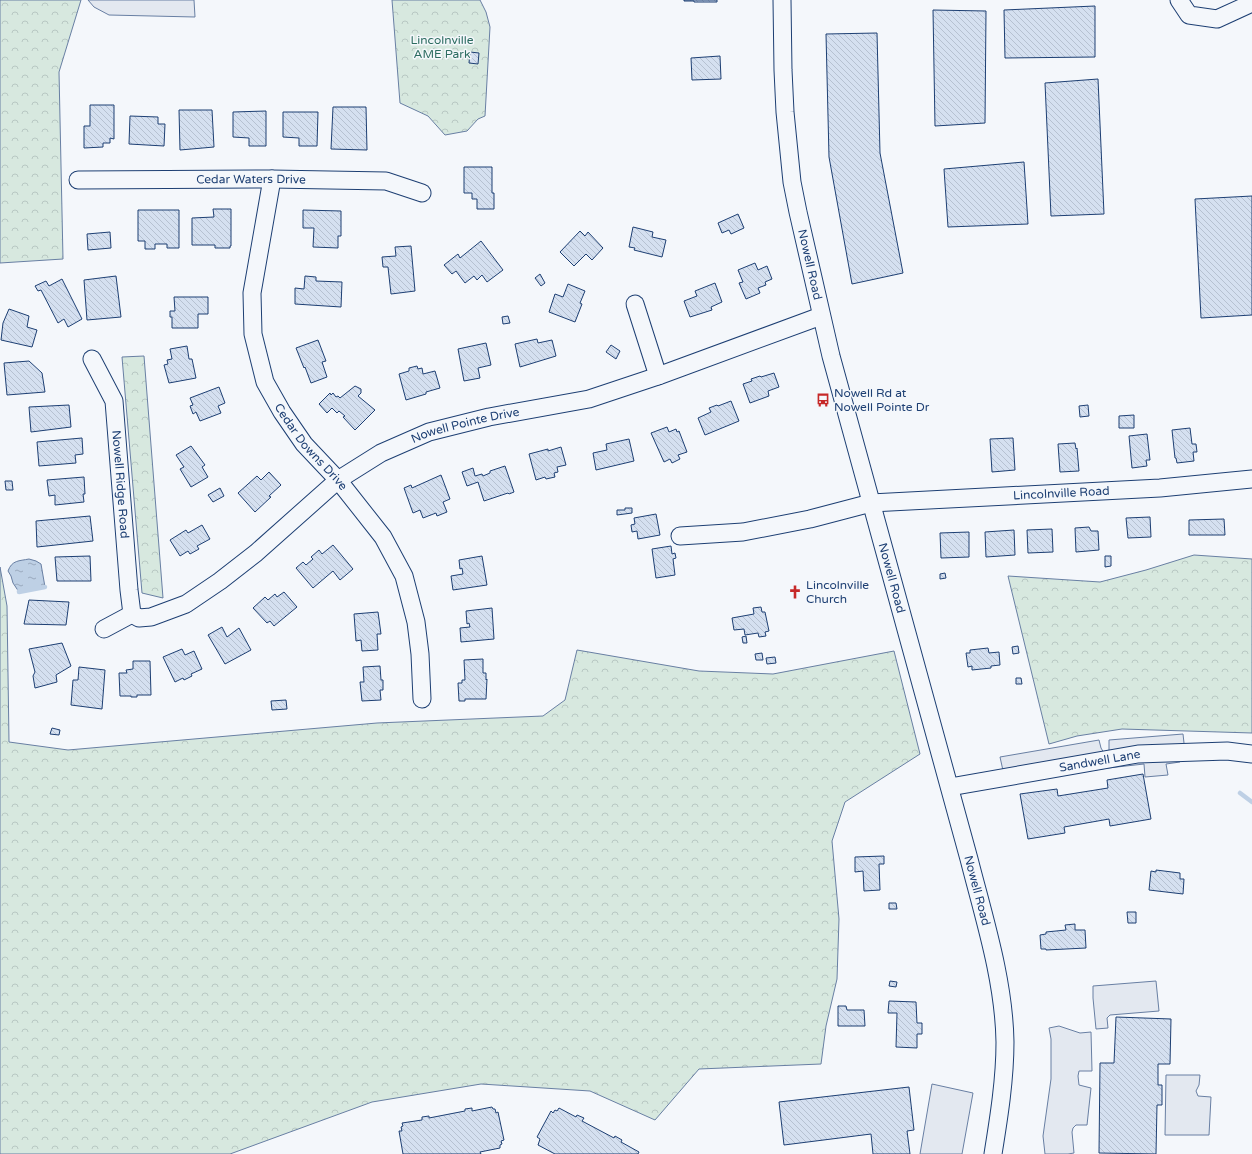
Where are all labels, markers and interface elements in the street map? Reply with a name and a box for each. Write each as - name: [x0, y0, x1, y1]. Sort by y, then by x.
- park label: Lincolnville AME Park: [410, 33, 474, 61]
- street label: Cedar Waters Drive: [196, 172, 306, 187]
- street label: Nowell Road: [795, 228, 825, 301]
- place label: Nowell Rd at Nowell Pointe Dr: [834, 386, 930, 414]
- bus stop icon: Nowell Rd at Nowell Pointe Dr: [815, 392, 831, 408]
- street label: Cedar Downs Drive: [272, 401, 351, 493]
- street label: Nowell Pointe Drive: [409, 405, 521, 446]
- street label: Nowell Ridge Road: [109, 430, 132, 539]
- street label: Lincolnville Road: [1013, 484, 1110, 503]
- street label: Nowell Road: [876, 541, 908, 615]
- place label: Lincolnville Church: [806, 578, 869, 606]
- church icon: Lincolnville Church: [787, 584, 803, 600]
- street label: Sandwell Lane: [1058, 747, 1142, 775]
- street label: Nowell Road: [961, 854, 993, 927]

